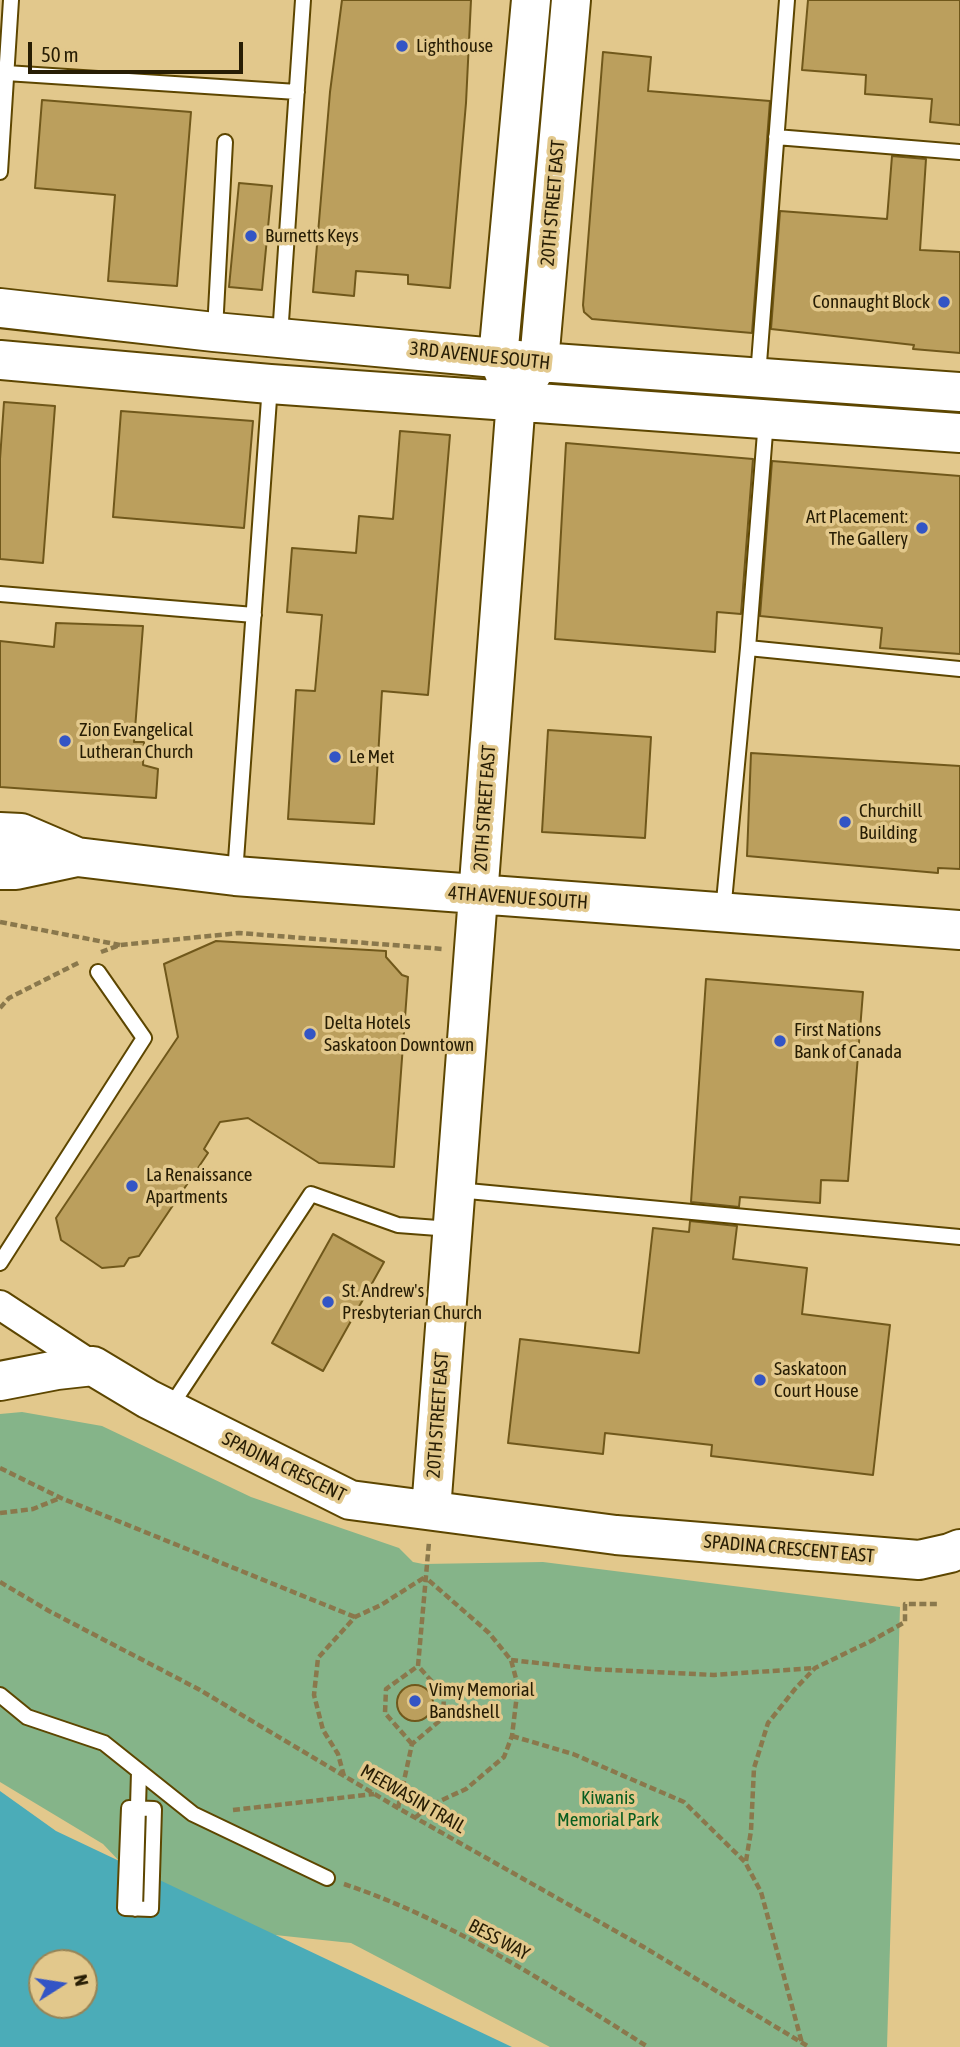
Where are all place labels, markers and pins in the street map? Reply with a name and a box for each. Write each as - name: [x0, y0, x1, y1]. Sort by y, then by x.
- place label: Lighthouse: [416, 35, 493, 57]
- marker: Lighthouse: [394, 38, 410, 54]
- place label: Burnetts Keys: [265, 225, 359, 247]
- marker: Burnetts Keys: [243, 228, 259, 244]
- place label: Connaught Block: [812, 291, 930, 313]
- marker: Connaught Block: [936, 294, 952, 310]
- place label: Art Placement: The Gallery: [806, 506, 908, 550]
- marker: Art Placement: The Gallery: [914, 520, 930, 536]
- place label: Zion Evangelical Lutheran Church: [79, 719, 194, 763]
- marker: Zion Evangelical Lutheran Church: [57, 733, 73, 749]
- place label: Le Met: [349, 746, 394, 768]
- marker: Le Met: [327, 749, 343, 765]
- place label: Churchill Building: [859, 800, 922, 844]
- marker: Churchill Building: [837, 814, 853, 830]
- place label: Delta Hotels Saskatoon Downtown: [324, 1012, 474, 1056]
- place label: First Nations Bank of Canada: [794, 1019, 902, 1063]
- marker: Delta Hotels Saskatoon Downtown: [302, 1026, 318, 1042]
- marker: First Nations Bank of Canada: [772, 1033, 788, 1049]
- place label: La Renaissance Apartments: [146, 1164, 252, 1208]
- marker: La Renaissance Apartments: [124, 1178, 140, 1194]
- place label: St. Andrew's Presbyterian Church: [342, 1280, 482, 1324]
- marker: St. Andrew's Presbyterian Church: [320, 1294, 336, 1310]
- place label: Saskatoon Court House: [774, 1358, 859, 1402]
- marker: Saskatoon Court House: [752, 1372, 768, 1388]
- place label: Vimy Memorial Bandshell: [429, 1679, 535, 1723]
- marker: Vimy Memorial Bandshell: [407, 1693, 423, 1709]

